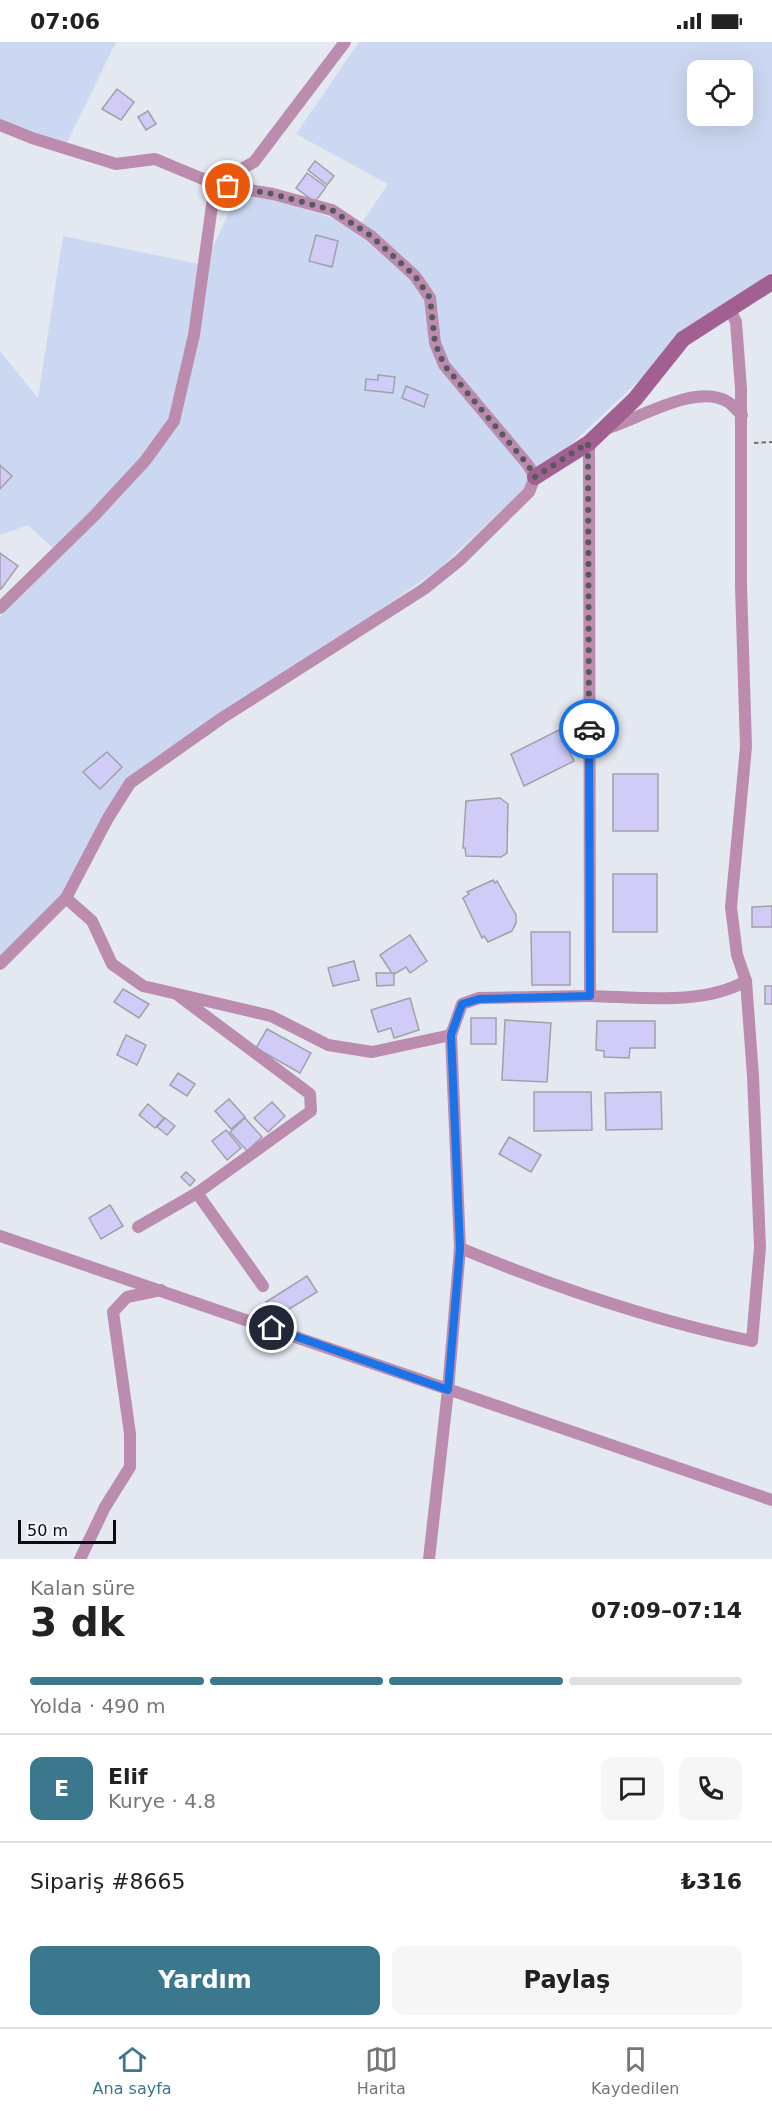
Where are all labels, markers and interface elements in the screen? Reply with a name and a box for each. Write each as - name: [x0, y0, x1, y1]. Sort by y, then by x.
- text: 07:06: [30, 9, 100, 34]
- map controls: [687, 60, 753, 126]
- button: locate: [687, 60, 753, 126]
- pin: [202, 160, 253, 211]
- icon: bag: [211, 169, 244, 202]
- courier: [559, 699, 619, 759]
- icon: car: [573, 713, 606, 746]
- pin: [246, 1302, 297, 1353]
- icon: home: [255, 1311, 288, 1344]
- scale bar: [18, 1517, 116, 1544]
- text: 50 m: [27, 1521, 68, 1540]
- text: Kalan süre: [30, 1576, 135, 1600]
- text: 07:09–07:14: [591, 1598, 742, 1623]
- text: 3 dk: [30, 1600, 125, 1645]
- text: Yolda · 490 m: [30, 1694, 165, 1718]
- button: chat: [601, 1757, 664, 1820]
- button: phone: [679, 1757, 742, 1820]
- text: Elif: [108, 1764, 148, 1789]
- text: E: [54, 1776, 69, 1801]
- text: Kurye · 4.8: [108, 1789, 216, 1813]
- text: Sipariş #8665: [30, 1869, 186, 1894]
- text: ₺316: [681, 1869, 742, 1894]
- button: Yardım: [30, 1946, 380, 2015]
- button: Paylaş: [392, 1946, 742, 2015]
- tab: Ana sayfa: [93, 2043, 172, 2098]
- tab: Harita: [357, 2043, 406, 2098]
- tab: Kaydedilen: [591, 2043, 679, 2098]

